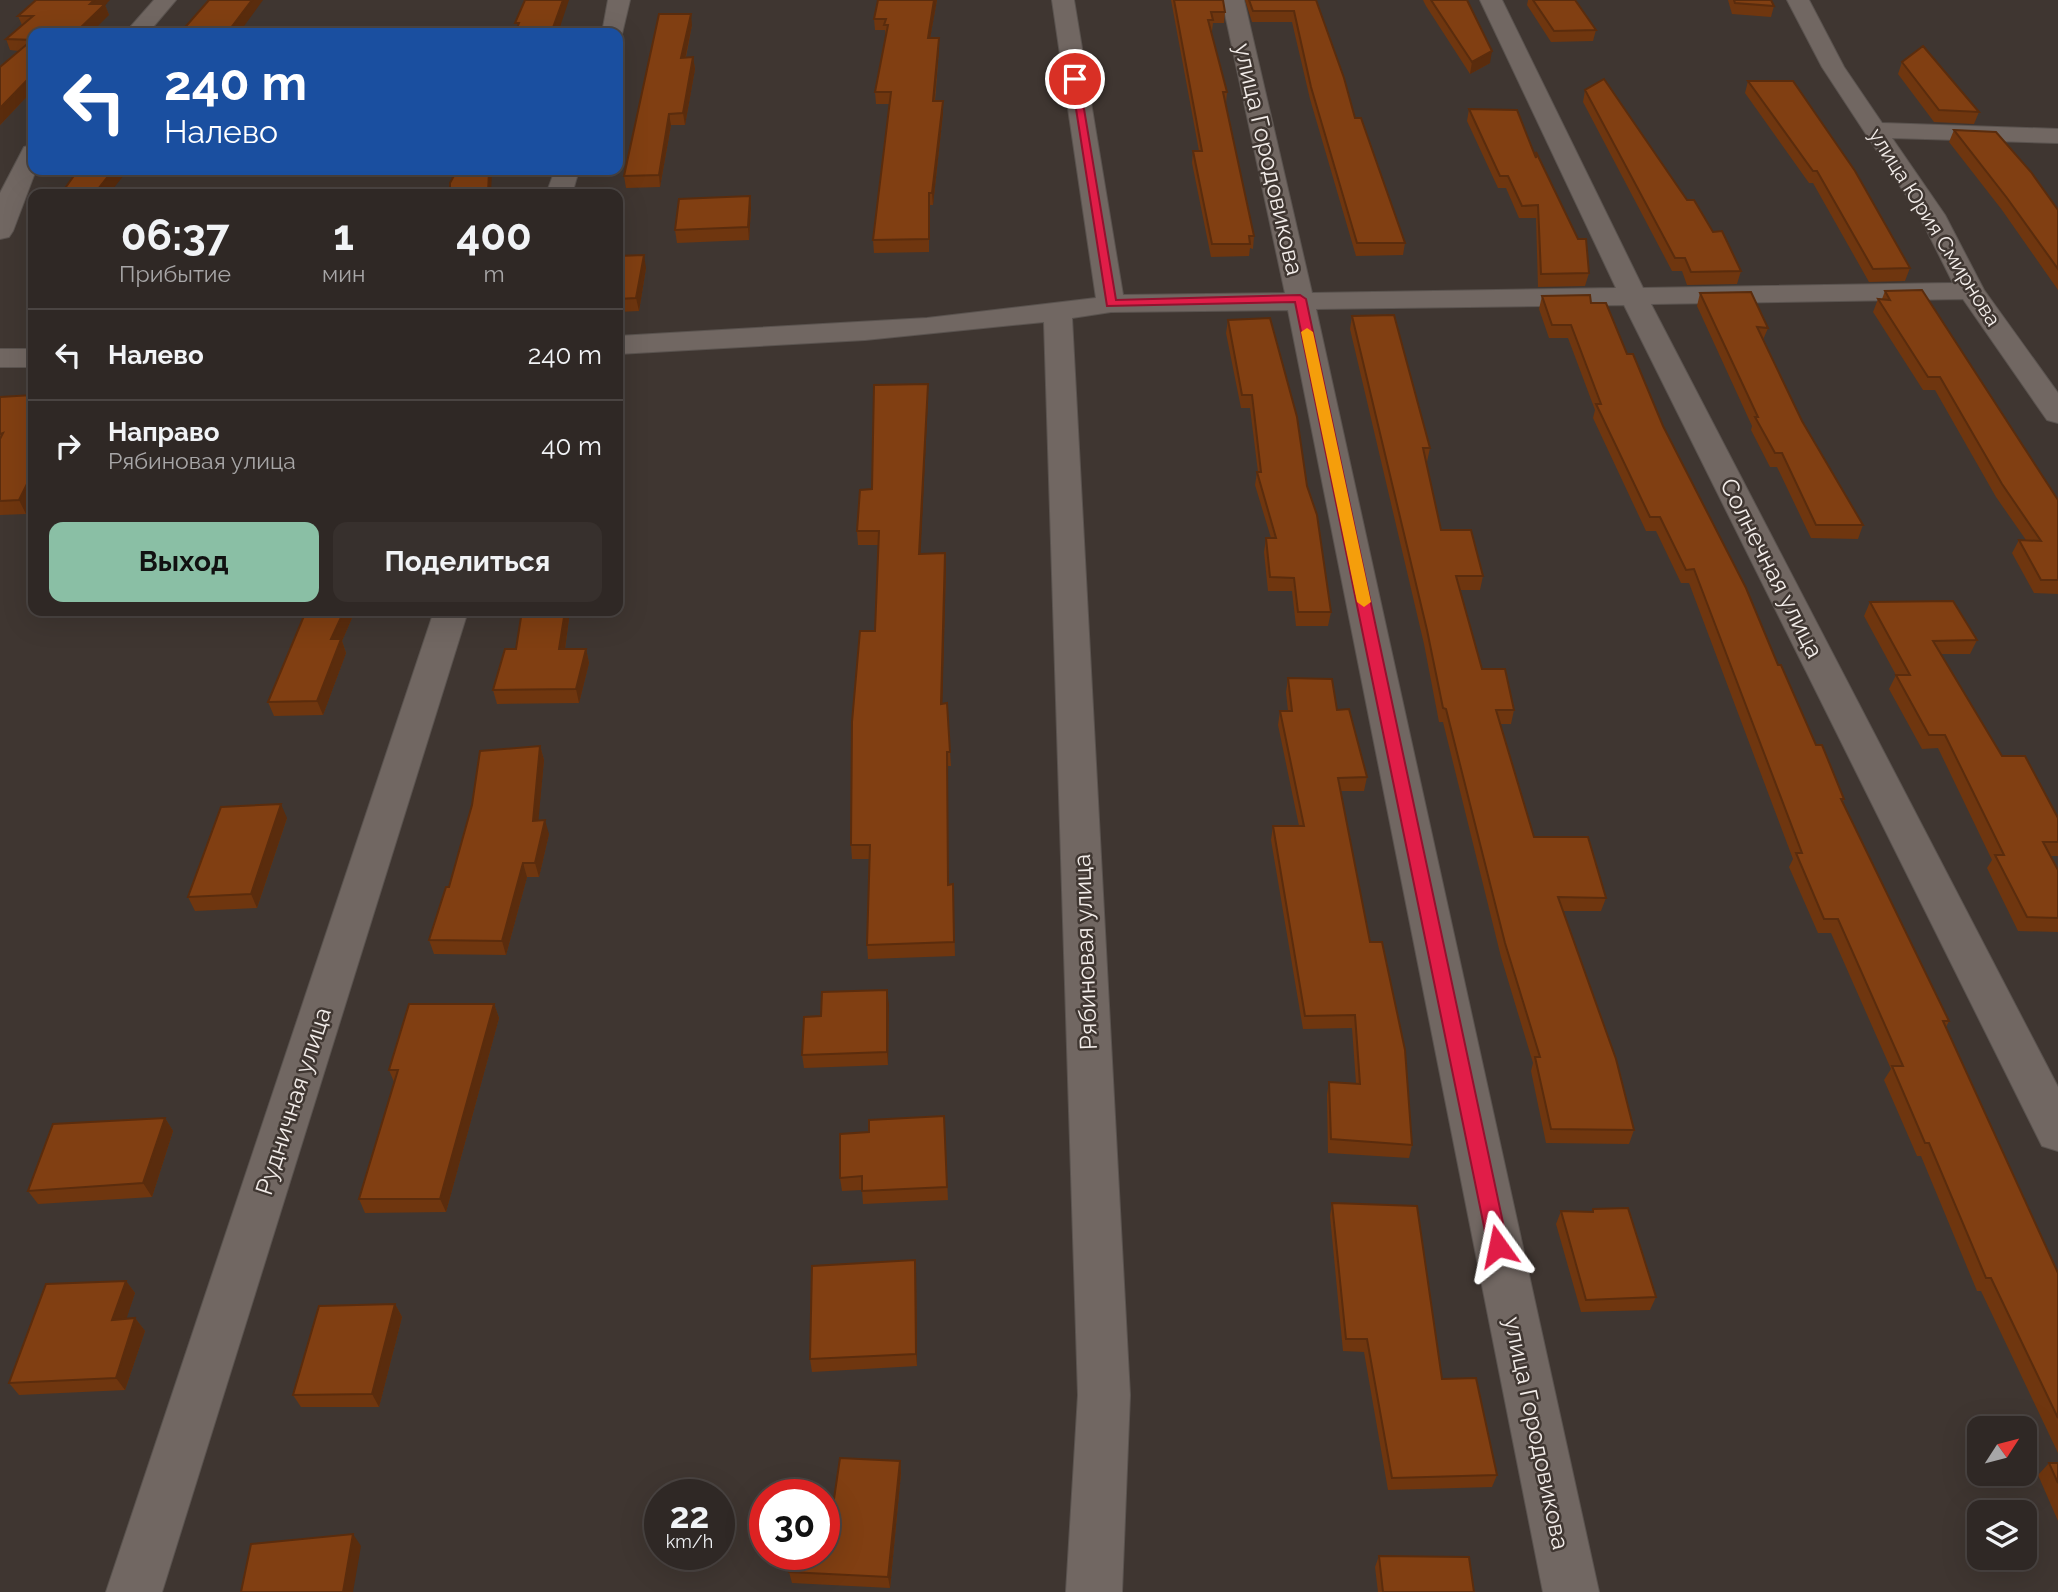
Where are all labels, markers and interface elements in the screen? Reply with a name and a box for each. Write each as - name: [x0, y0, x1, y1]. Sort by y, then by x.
- street label: улица Городовикова: [1228, 40, 1310, 278]
- pin: [1045, 49, 1105, 109]
- text: 240 m: [164, 54, 307, 111]
- icon: left: [49, 56, 140, 147]
- icon: arrive: [1056, 60, 1094, 98]
- text: Налево: [164, 113, 278, 150]
- street label: улица Юрия Смирнова: [1864, 123, 2006, 331]
- text: 06:37: [121, 211, 229, 260]
- text: 1: [333, 211, 354, 260]
- text: 400: [456, 211, 532, 260]
- text: Прибытие: [119, 260, 231, 287]
- text: мин: [322, 260, 365, 287]
- text: m: [484, 260, 505, 287]
- icon: left: [49, 336, 87, 374]
- text: Налево: [108, 340, 204, 370]
- text: 240 m: [528, 340, 602, 370]
- text: Направо: [108, 417, 219, 447]
- icon: right: [49, 427, 87, 465]
- text: 40 m: [541, 431, 602, 461]
- text: Рябиновая улица: [108, 447, 296, 474]
- street label: Солнечная улица: [1714, 473, 1830, 663]
- button: Выход: [49, 522, 319, 602]
- button: Поделиться: [333, 522, 602, 602]
- street label: Рябиновая улица: [1067, 854, 1103, 1050]
- street label: Рудничная улица: [249, 1004, 337, 1198]
- position arrow: [1461, 1209, 1535, 1283]
- street label: улица Городовикова: [1498, 1314, 1576, 1552]
- north arrow: [1967, 1416, 2037, 1486]
- map controls: [1967, 1416, 2037, 1570]
- speed limit sign: 30: [749, 1479, 840, 1570]
- text: 22: [670, 1495, 709, 1536]
- button: layers: [1967, 1500, 2037, 1570]
- text: km/h: [666, 1531, 713, 1552]

